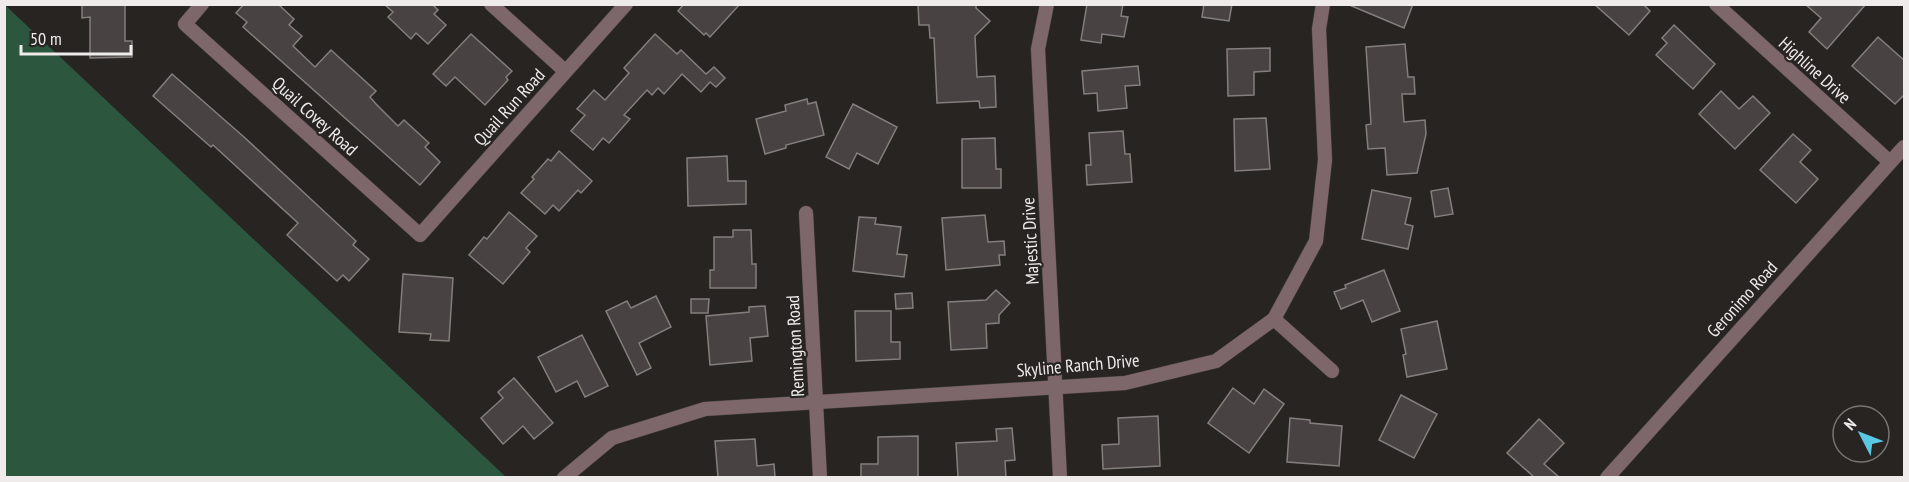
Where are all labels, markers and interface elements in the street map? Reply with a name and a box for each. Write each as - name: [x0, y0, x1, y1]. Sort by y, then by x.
- scale bar: [21, 18, 130, 56]
- text: 50 m: [30, 27, 62, 50]
- street label: Highline Drive: [1774, 32, 1856, 108]
- street label: Quail Run Road: [468, 64, 550, 150]
- street label: Quail Covey Road: [268, 72, 362, 160]
- street label: Majestic Drive: [1016, 197, 1044, 285]
- street label: Geronimo Road: [1702, 256, 1782, 342]
- street label: Remington Road: [781, 295, 809, 397]
- street label: Skyline Ranch Drive: [1016, 348, 1140, 382]
- north arrow: [1831, 404, 1891, 464]
- text: N: [1840, 414, 1860, 434]

